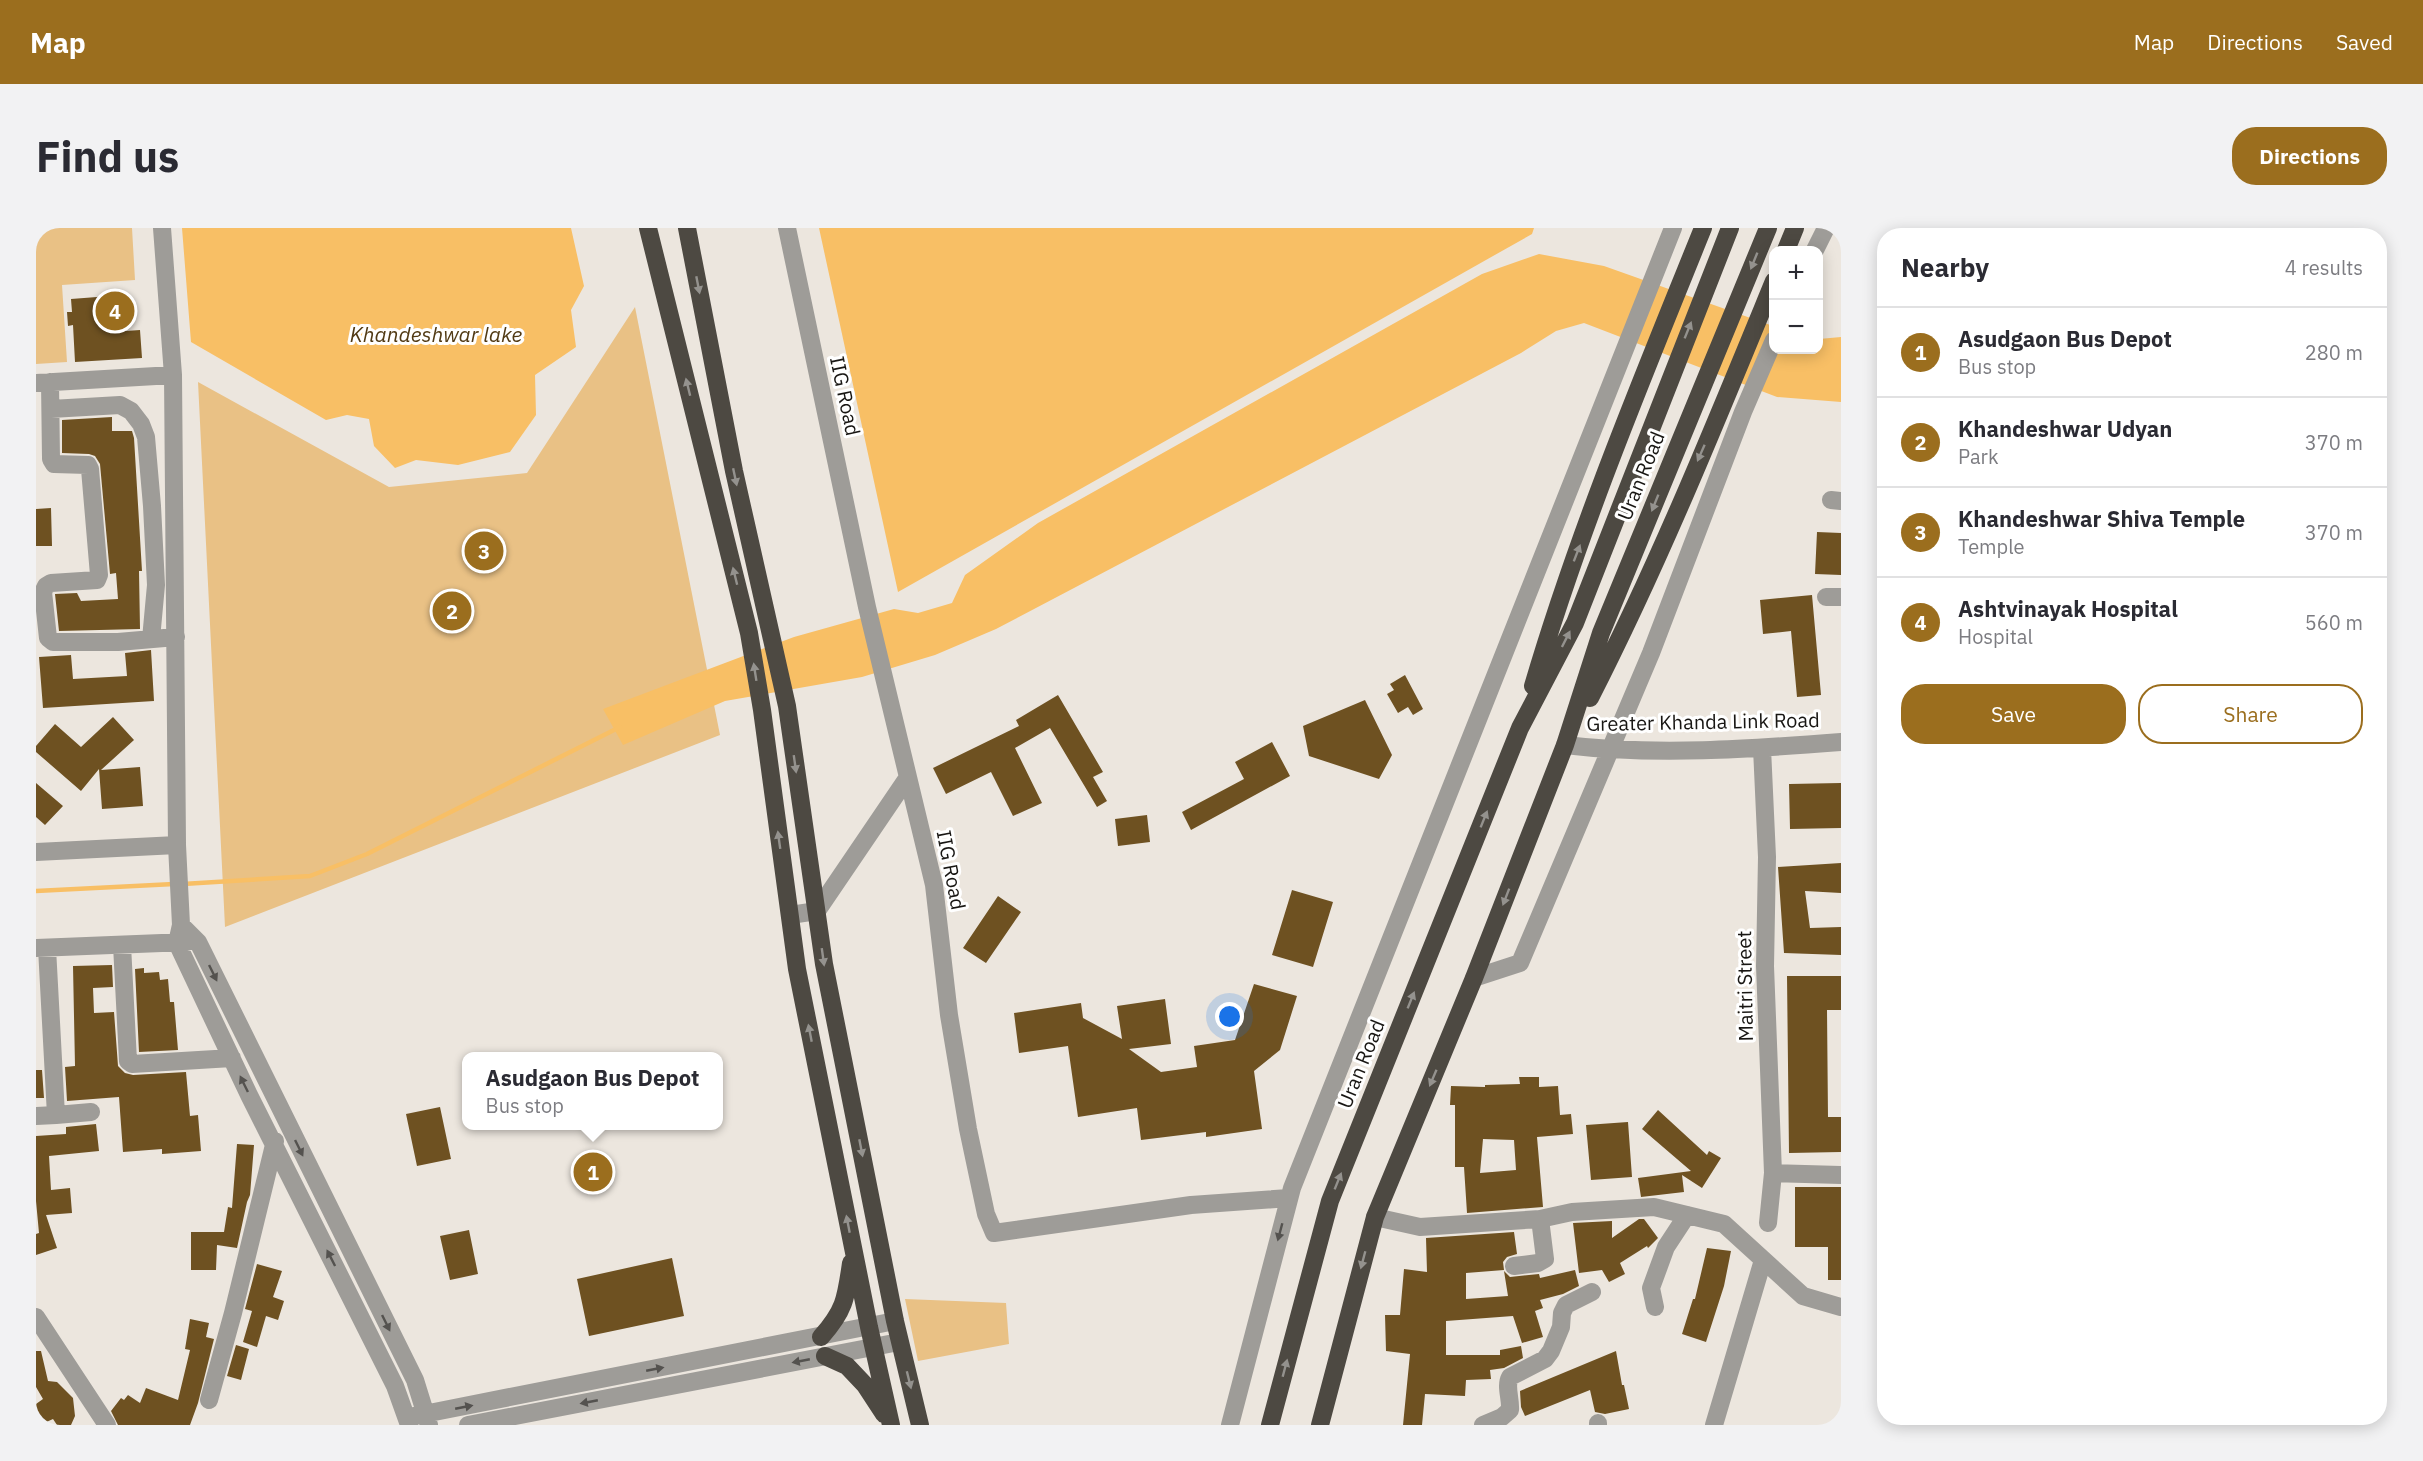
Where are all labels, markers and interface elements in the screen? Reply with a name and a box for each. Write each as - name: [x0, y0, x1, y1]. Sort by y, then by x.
- text: Map: [30, 24, 86, 61]
- text: Map: [2134, 28, 2174, 56]
- text: Directions: [2207, 28, 2303, 56]
- text: Saved: [2336, 28, 2393, 56]
- button: Directions: [2232, 127, 2387, 185]
- text: Find us: [36, 129, 179, 184]
- map controls: [1769, 246, 1823, 354]
- button: +: [1769, 246, 1823, 300]
- text: Nearby: [1901, 250, 1989, 284]
- one-way arrow: [1749, 252, 1758, 270]
- text: 4 results: [2285, 254, 2363, 281]
- one-way arrow: [694, 276, 703, 295]
- pin: 4: [96, 288, 134, 334]
- button: −: [1769, 300, 1823, 354]
- water label: Khandeshwar lake: [350, 320, 523, 348]
- one-way arrow: [1684, 321, 1693, 339]
- text: Asudgaon Bus Depot: [1958, 324, 2172, 353]
- text: 1: [1915, 339, 1927, 366]
- text: 280 m: [2305, 339, 2363, 366]
- text: Bus stop: [1958, 353, 2036, 380]
- street label: IIG Road: [824, 354, 867, 438]
- one-way arrow: [682, 378, 692, 396]
- text: Khandeshwar Udyan: [1958, 414, 2172, 443]
- street label: Uran Road: [1610, 427, 1671, 524]
- text: 2: [1915, 429, 1927, 456]
- text: 370 m: [2305, 429, 2363, 456]
- text: Park: [1958, 443, 1998, 470]
- one-way arrow: [1697, 445, 1706, 462]
- one-way arrow: [731, 468, 741, 486]
- one-way arrow: [1650, 494, 1659, 512]
- text: Khandeshwar Shiva Temple: [1958, 504, 2245, 533]
- text: 3: [1915, 519, 1927, 546]
- text: 370 m: [2305, 519, 2363, 546]
- pin: 3: [464, 528, 504, 574]
- text: Temple: [1958, 533, 2025, 560]
- one-way arrow: [1573, 544, 1582, 562]
- one-way arrow: [729, 567, 739, 585]
- pin: 2: [432, 588, 472, 634]
- text: Ashtvinayak Hospital: [1958, 594, 2178, 623]
- text: 4: [1915, 609, 1927, 636]
- text: 560 m: [2305, 609, 2363, 636]
- text: Hospital: [1958, 623, 2033, 650]
- one-way arrow: [1561, 630, 1571, 648]
- one-way arrow: [751, 662, 760, 681]
- button: Save: [1901, 684, 2126, 744]
- button: Share: [2138, 684, 2363, 744]
- street label: Greater Khanda Link Road: [1586, 706, 1820, 737]
- one-way arrow: [791, 754, 800, 773]
- one-way arrow: [1480, 810, 1489, 828]
- street label: IIG Road: [931, 828, 972, 912]
- one-way arrow: [775, 831, 784, 850]
- one-way arrow: [1501, 888, 1510, 906]
- street label: Maitri Street: [1730, 930, 1759, 1042]
- one-way arrow: [819, 947, 828, 966]
- one-way arrow: [209, 965, 218, 982]
- one-way arrow: [1407, 991, 1416, 1009]
- your location: [1215, 1002, 1244, 1031]
- street label: Uran Road: [1330, 1015, 1391, 1112]
- one-way arrow: [805, 1023, 814, 1042]
- popup: [462, 1052, 723, 1130]
- text: Asudgaon Bus Depot: [486, 1063, 699, 1092]
- one-way arrow: [1428, 1069, 1438, 1087]
- one-way arrow: [239, 1075, 249, 1092]
- text: Bus stop: [486, 1092, 564, 1119]
- one-way arrow: [857, 1139, 866, 1158]
- one-way arrow: [295, 1140, 304, 1157]
- pin: 1: [574, 1150, 612, 1194]
- one-way arrow: [1334, 1172, 1343, 1190]
- one-way arrow: [843, 1214, 852, 1233]
- one-way arrow: [1275, 1223, 1284, 1241]
- one-way arrow: [326, 1249, 336, 1266]
- one-way arrow: [1358, 1251, 1368, 1269]
- one-way arrow: [381, 1314, 391, 1332]
- one-way arrow: [791, 1357, 810, 1366]
- one-way arrow: [1281, 1359, 1291, 1378]
- one-way arrow: [646, 1364, 665, 1373]
- one-way arrow: [905, 1371, 915, 1389]
- one-way arrow: [579, 1398, 598, 1407]
- one-way arrow: [454, 1402, 473, 1411]

